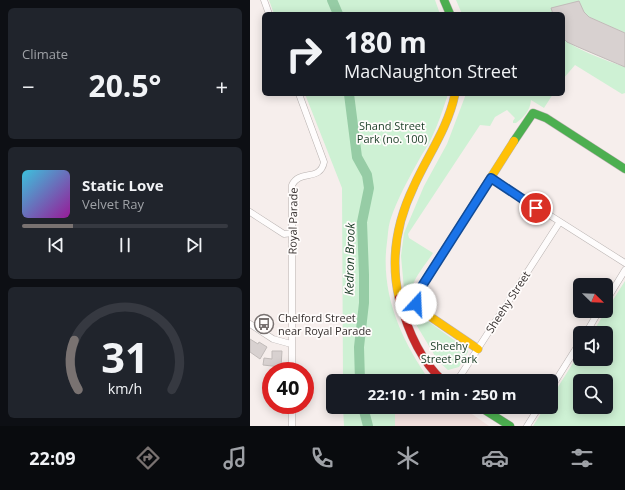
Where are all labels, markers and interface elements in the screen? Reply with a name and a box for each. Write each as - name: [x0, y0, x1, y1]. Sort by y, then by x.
- text: 180 m: [344, 23, 427, 61]
- icon: right: [278, 28, 330, 80]
- text: Climate: [22, 45, 68, 63]
- text: MacNaughton Street: [344, 59, 517, 83]
- text: 20.5°: [89, 65, 161, 106]
- text: −: [22, 71, 35, 101]
- text: +: [215, 71, 228, 101]
- park label: Shand Street Park (no. 100): [357, 118, 427, 146]
- text: Static Love: [82, 175, 164, 195]
- street label: Royal Parade: [284, 187, 301, 255]
- pin: [519, 191, 553, 225]
- text: Velvet Ray: [82, 195, 144, 213]
- icon: arrive: [525, 197, 547, 219]
- water label: Kedron Brook: [340, 221, 359, 295]
- icon: previous: [45, 234, 67, 256]
- icon: pause: [114, 234, 136, 256]
- icon: next: [183, 234, 205, 256]
- street label: Sheehy Street: [482, 268, 533, 336]
- north arrow: [573, 278, 613, 318]
- map controls: [573, 278, 613, 414]
- position arrow: [395, 283, 437, 325]
- place label: Chelford Street near Royal Parade: [278, 310, 371, 338]
- bus stop icon: Chelford Street near Royal Parade: [253, 313, 275, 335]
- button: sound: [573, 326, 613, 366]
- text: 31: [101, 329, 149, 385]
- park label: Sheehy Street Park: [421, 338, 478, 366]
- speed limit sign: 40: [262, 362, 314, 414]
- button: search: [573, 374, 613, 414]
- text: km/h: [108, 379, 142, 398]
- text: 22:10 · 1 min · 250 m: [368, 384, 516, 404]
- icon: directions: [134, 444, 162, 472]
- icon: music: [221, 444, 249, 472]
- icon: phone: [308, 444, 336, 472]
- icon: climate: [394, 444, 422, 472]
- icon: car: [481, 444, 509, 472]
- icon: filters: [568, 444, 596, 472]
- text: 22:09: [29, 446, 76, 470]

